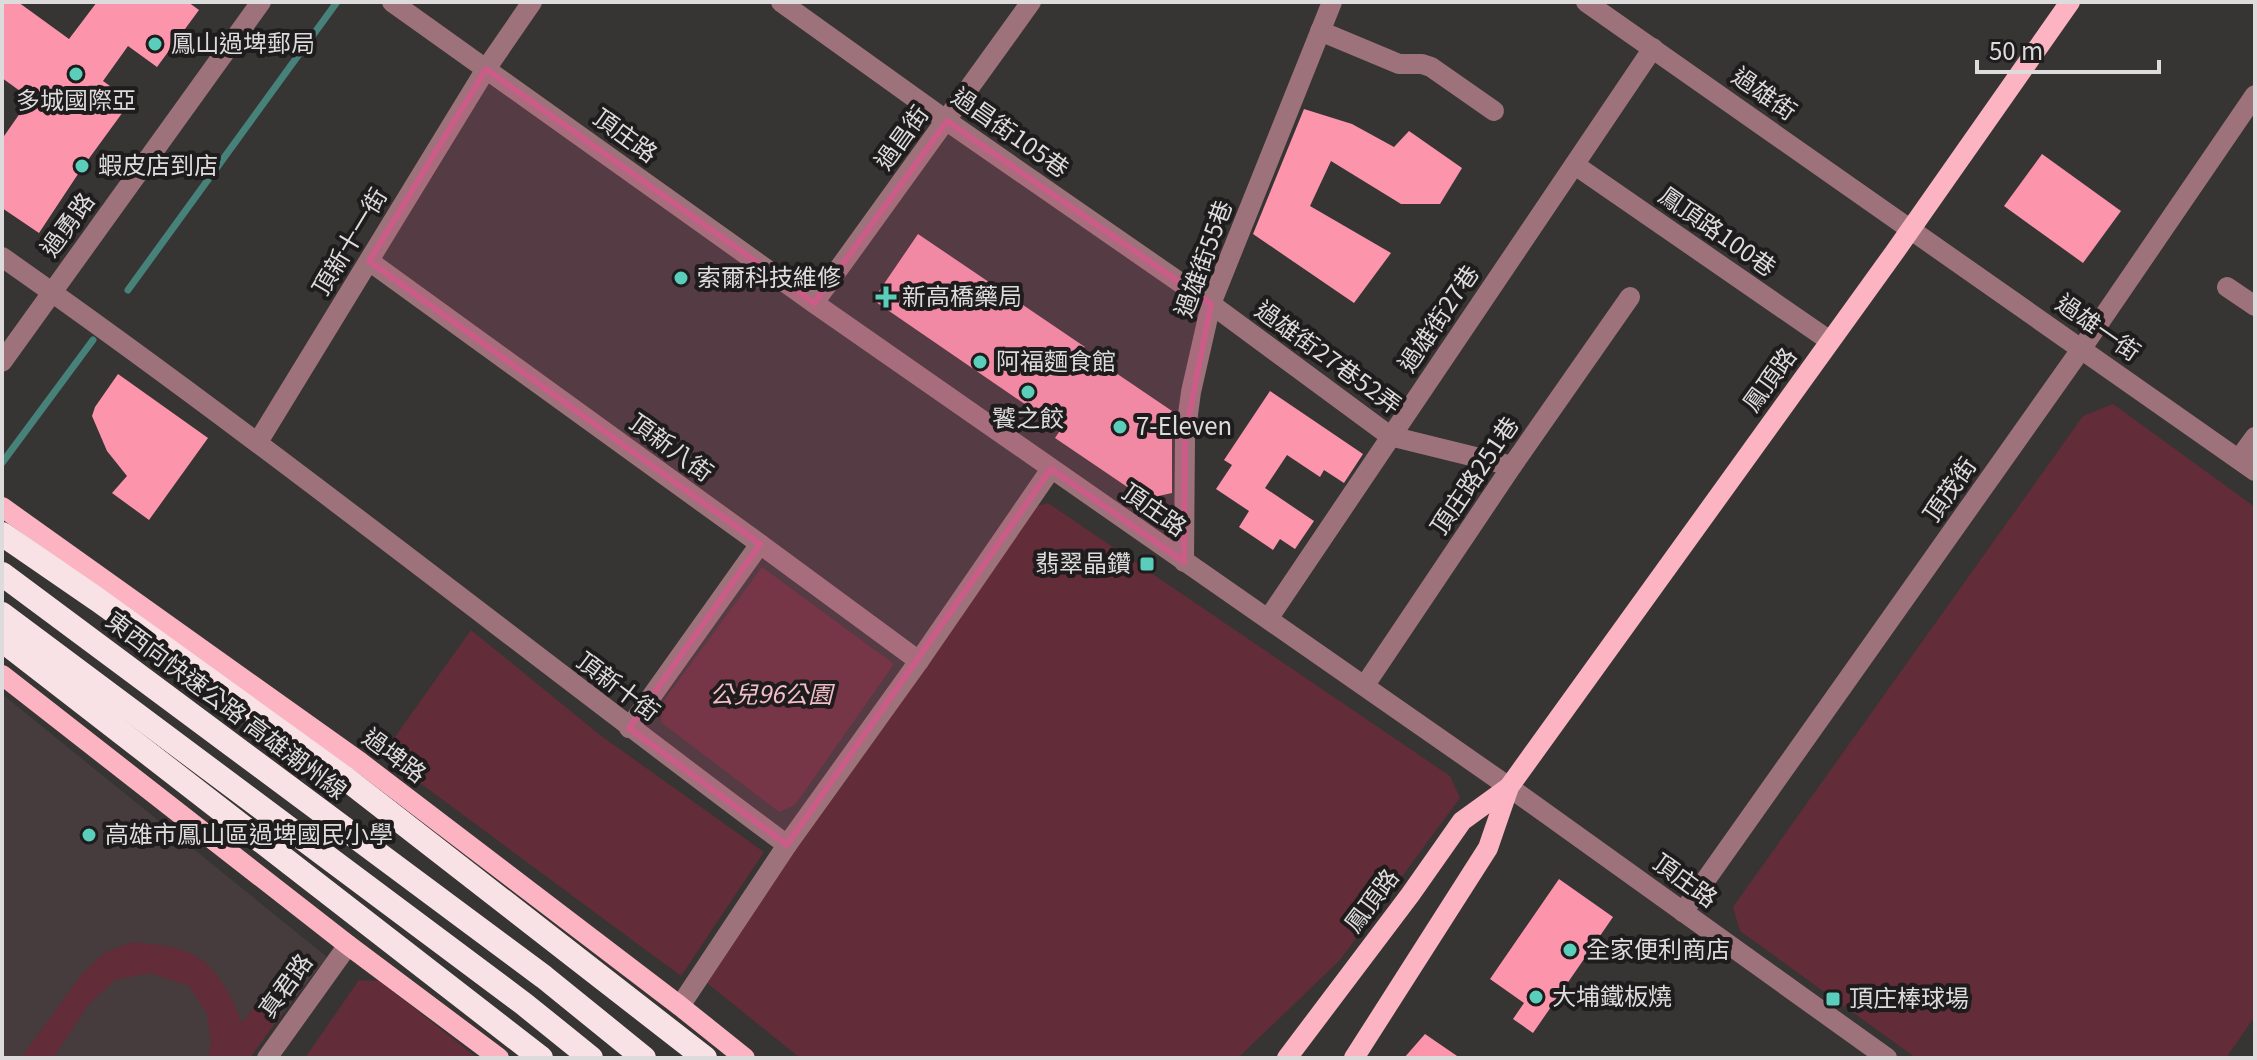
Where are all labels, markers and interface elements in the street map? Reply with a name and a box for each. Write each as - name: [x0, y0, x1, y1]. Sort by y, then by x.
- place label: 鳳山過埤郵局: [171, 24, 315, 59]
- scale bar: [1977, 24, 2159, 74]
- text: 50 m: [1989, 32, 2043, 67]
- marker: 鳳山過埤郵局: [146, 35, 164, 53]
- street label: 過雄街: [1726, 57, 1805, 127]
- marker: 多城國際亞: [67, 65, 85, 83]
- street label: 過昌街105巷: [946, 78, 1077, 184]
- place label: 多城國際亞: [16, 81, 136, 116]
- street label: 過昌街: [865, 97, 935, 176]
- street label: 頂庄路: [587, 99, 666, 169]
- place label: 蝦皮店到店: [98, 146, 218, 181]
- marker: 蝦皮店到店: [73, 157, 91, 175]
- street label: 鳳頂路100巷: [1653, 177, 1784, 283]
- street label: 頂新十一街: [302, 180, 394, 301]
- street label: 過勇路: [31, 184, 101, 263]
- street label: 過雄街55巷: [1164, 195, 1239, 322]
- street label: 過雄街27巷: [1388, 257, 1486, 378]
- place label: 索爾科技維修: [697, 258, 841, 293]
- marker: 索爾科技維修: [672, 269, 690, 287]
- place label: 新高橋藥局: [902, 277, 1022, 312]
- street label: 過雄一街: [2050, 284, 2149, 368]
- marker: 新高橋藥局: [877, 288, 895, 306]
- street label: 過雄街27巷52弄: [1249, 291, 1410, 421]
- street label: 鳳頂路: [1733, 339, 1803, 418]
- place label: 阿福麵食館: [996, 342, 1116, 377]
- marker: 阿福麵食館: [971, 353, 989, 371]
- marker: 饕之餃: [1019, 383, 1037, 401]
- place label: 饕之餃: [992, 399, 1064, 434]
- street label: 頂新八街: [623, 404, 722, 488]
- place label: 7-Eleven: [1136, 407, 1232, 442]
- street label: 頂庄路251巷: [1420, 408, 1525, 541]
- marker: 7-Eleven: [1111, 418, 1129, 436]
- street label: 頂茂街: [1913, 449, 1983, 528]
- street label: 頂庄路: [1116, 473, 1195, 543]
- place label: 翡翠晶鑽: [1035, 544, 1131, 579]
- marker: 翡翠晶鑽: [1138, 555, 1156, 573]
- street label: 東西向快速公路 高雄潮州線: [100, 602, 355, 806]
- street label: 頂新十街: [571, 642, 668, 728]
- park label: 公兒96公園: [710, 675, 835, 710]
- street label: 過埤路: [356, 718, 435, 790]
- place label: 高雄市鳳山區過埤國民小學: [105, 815, 393, 850]
- marker: 高雄市鳳山區過埤國民小學: [80, 826, 98, 844]
- street label: 頂庄路: [1647, 844, 1726, 914]
- street label: 鳳頂路: [1334, 860, 1406, 939]
- place label: 全家便利商店: [1586, 930, 1730, 965]
- marker: 全家便利商店: [1561, 941, 1579, 959]
- street label: 真君路: [249, 945, 319, 1024]
- place label: 大埔鐵板燒: [1552, 977, 1672, 1012]
- place label: 頂庄棒球場: [1849, 979, 1969, 1014]
- marker: 大埔鐵板燒: [1527, 988, 1545, 1006]
- marker: 頂庄棒球場: [1824, 990, 1842, 1008]

